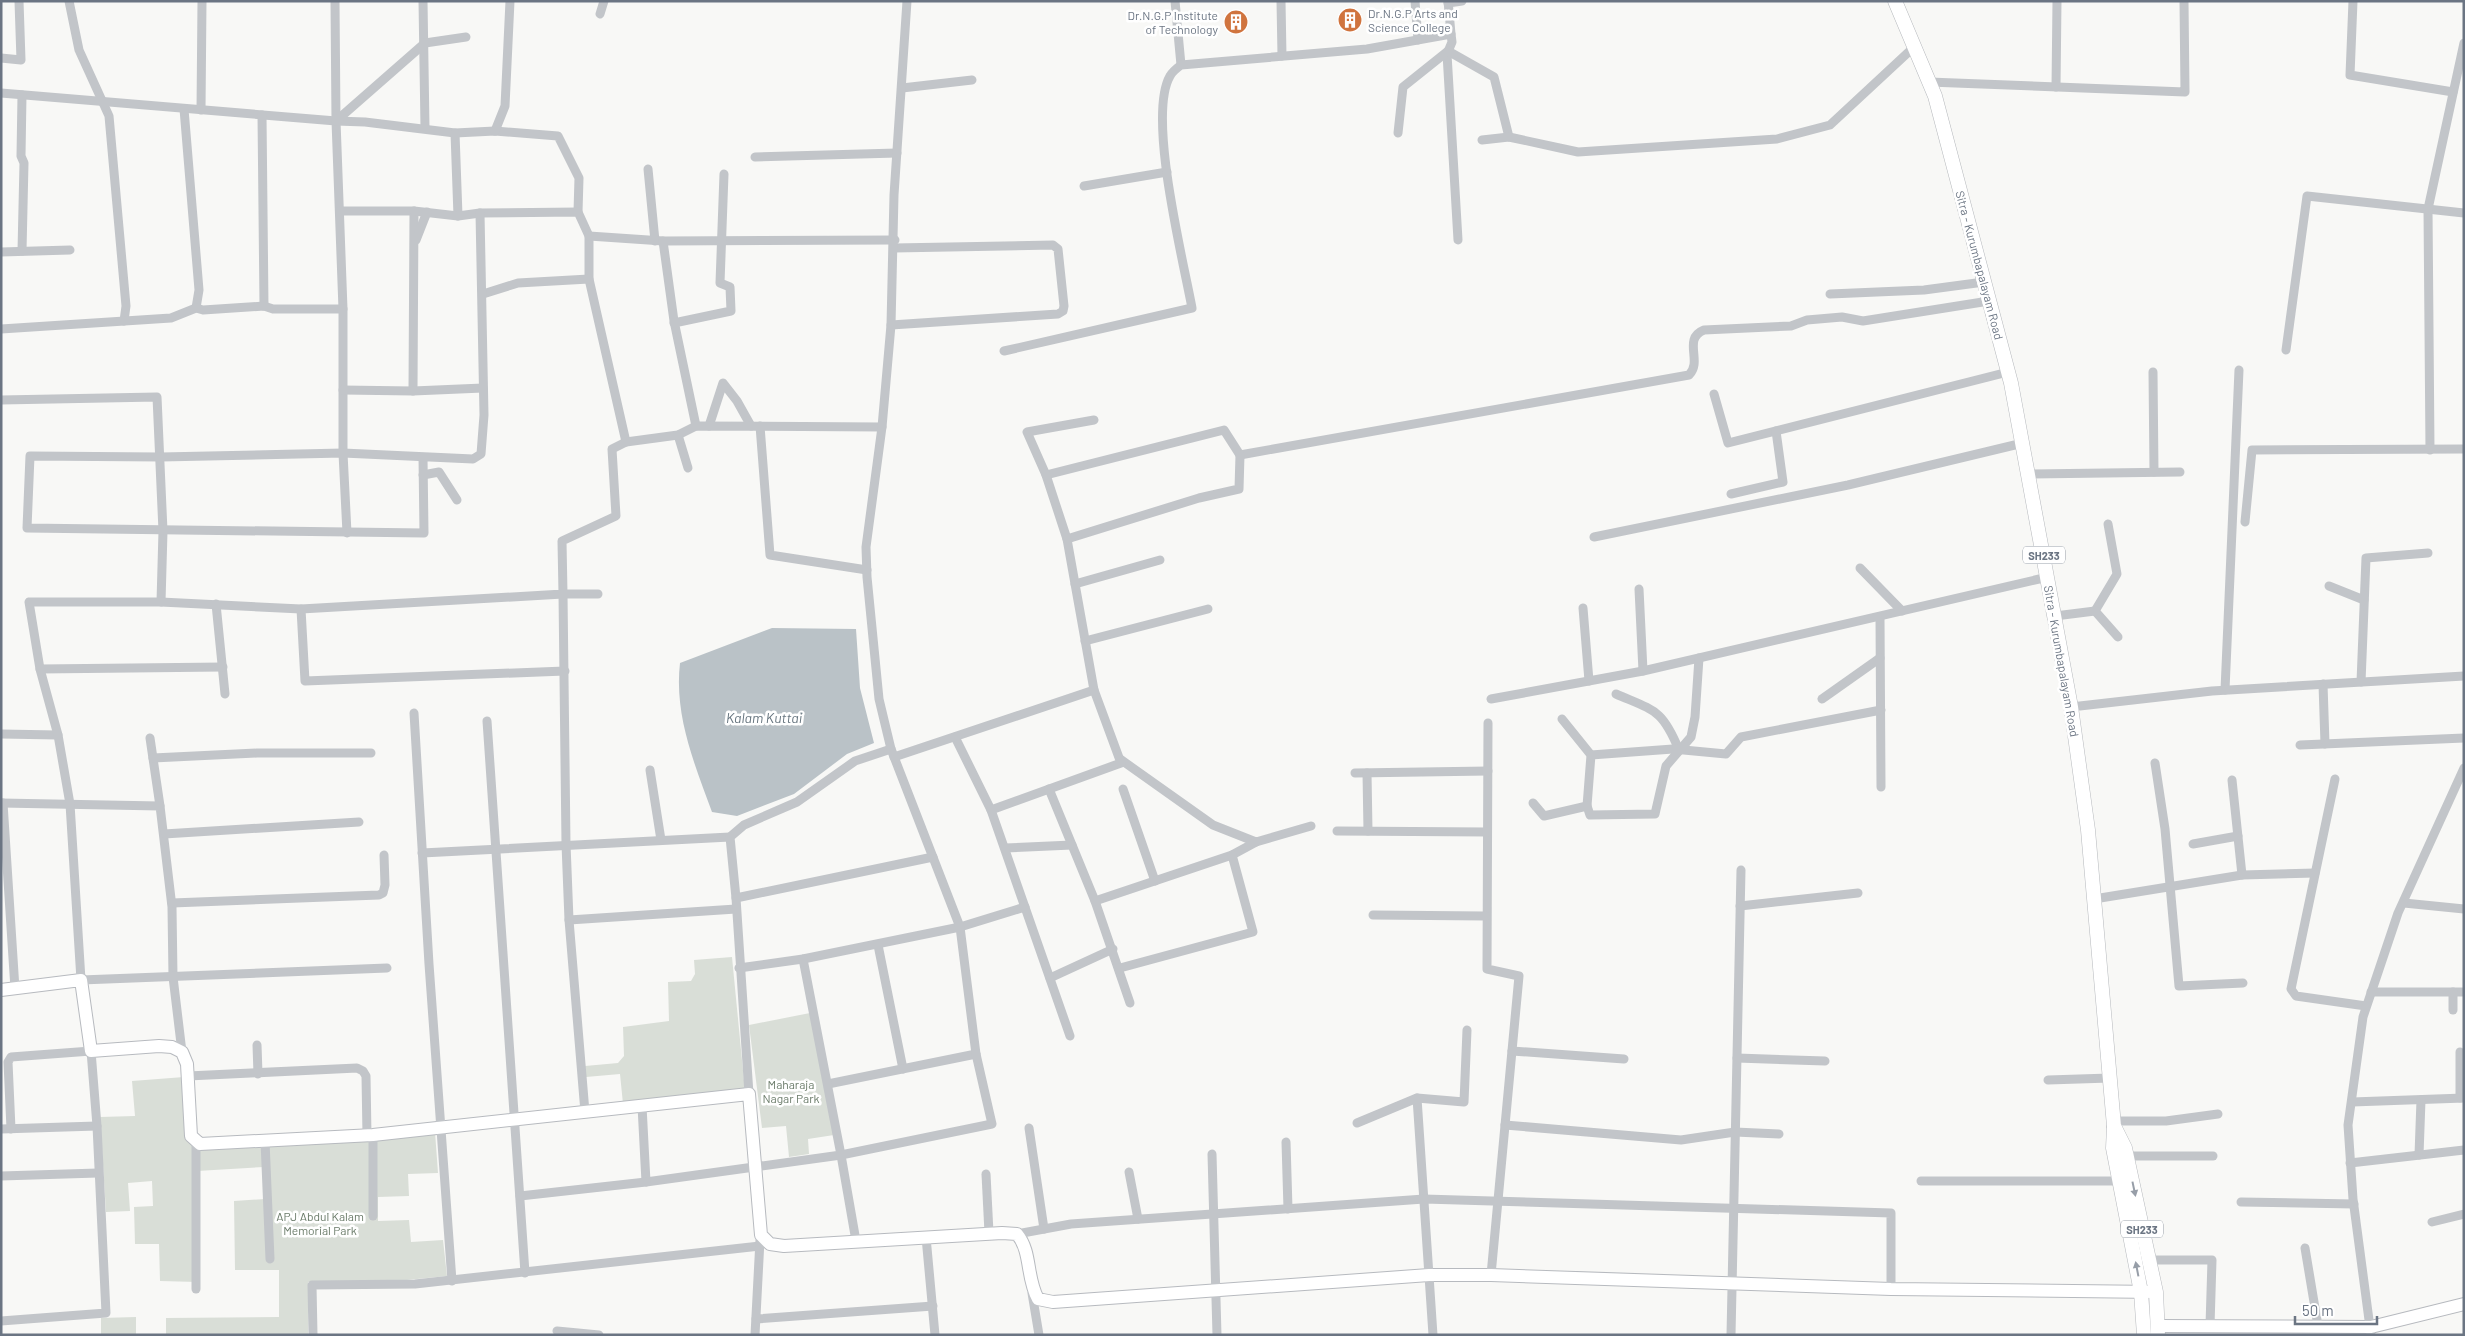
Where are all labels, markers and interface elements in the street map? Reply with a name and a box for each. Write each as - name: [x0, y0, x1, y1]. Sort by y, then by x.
- place label: Dr.N.G.P Arts and Science College: [1368, 6, 1458, 34]
- building icon: Dr.N.G.P Arts and Science College: [1337, 7, 1363, 33]
- place label: Dr.N.G.P Institute of Technology: [1128, 8, 1218, 36]
- building icon: Dr.N.G.P Institute of Technology: [1223, 9, 1249, 35]
- street label: Sitra - Kurumbapalayam Road: [1953, 189, 2007, 341]
- road number: SH233: [2023, 546, 2065, 564]
- street label: Sitra - Kurumbapalayam Road: [2042, 584, 2082, 738]
- water label: Kalam Kuttai: [726, 709, 803, 726]
- park label: Maharaja Nagar Park: [762, 1077, 820, 1105]
- one-way arrow: [2130, 1181, 2138, 1196]
- park label: APJ Abdul Kalam Memorial Park: [276, 1209, 364, 1237]
- road number: SH233: [2121, 1220, 2163, 1238]
- one-way arrow: [2132, 1261, 2140, 1277]
- scale bar: [2295, 1294, 2378, 1326]
- text: 50 m: [2302, 1301, 2334, 1319]

